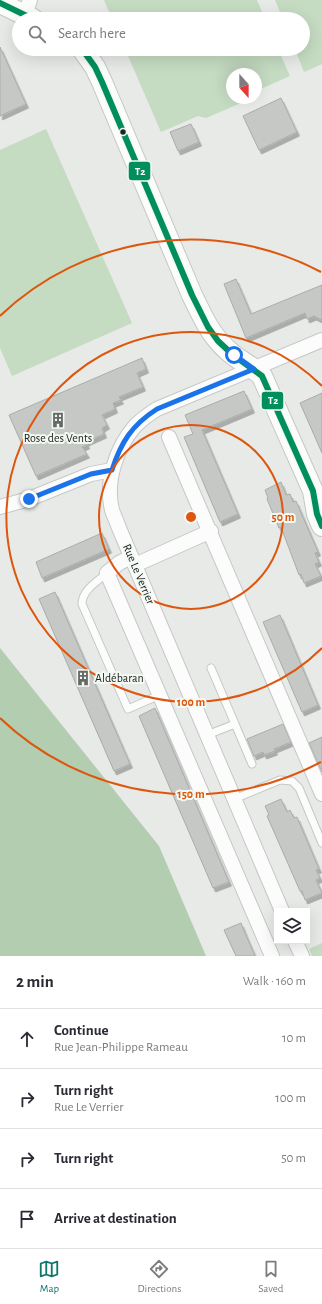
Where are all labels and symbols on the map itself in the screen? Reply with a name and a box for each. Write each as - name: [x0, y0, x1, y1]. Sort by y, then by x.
- north arrow: [226, 68, 262, 104]
- unlabelled marker: [118, 127, 128, 137]
- line badge: T2: [128, 161, 151, 181]
- text: T2: [135, 166, 145, 177]
- route start: [225, 346, 243, 364]
- line badge: T2: [261, 391, 284, 410]
- text: T2: [268, 395, 278, 406]
- building icon: Rose des Vents: [49, 411, 67, 429]
- place label: Rose des Vents: [24, 432, 92, 444]
- route end: [20, 490, 38, 508]
- centre of rings: [184, 510, 198, 524]
- text: 50 m: [272, 511, 295, 523]
- street label: Rue Le Verrier: [121, 542, 157, 606]
- building icon: Aldébaran: [74, 669, 92, 687]
- place label: Aldébaran: [95, 672, 144, 684]
- text: 100 m: [177, 696, 205, 708]
- text: 150 m: [177, 788, 205, 800]

